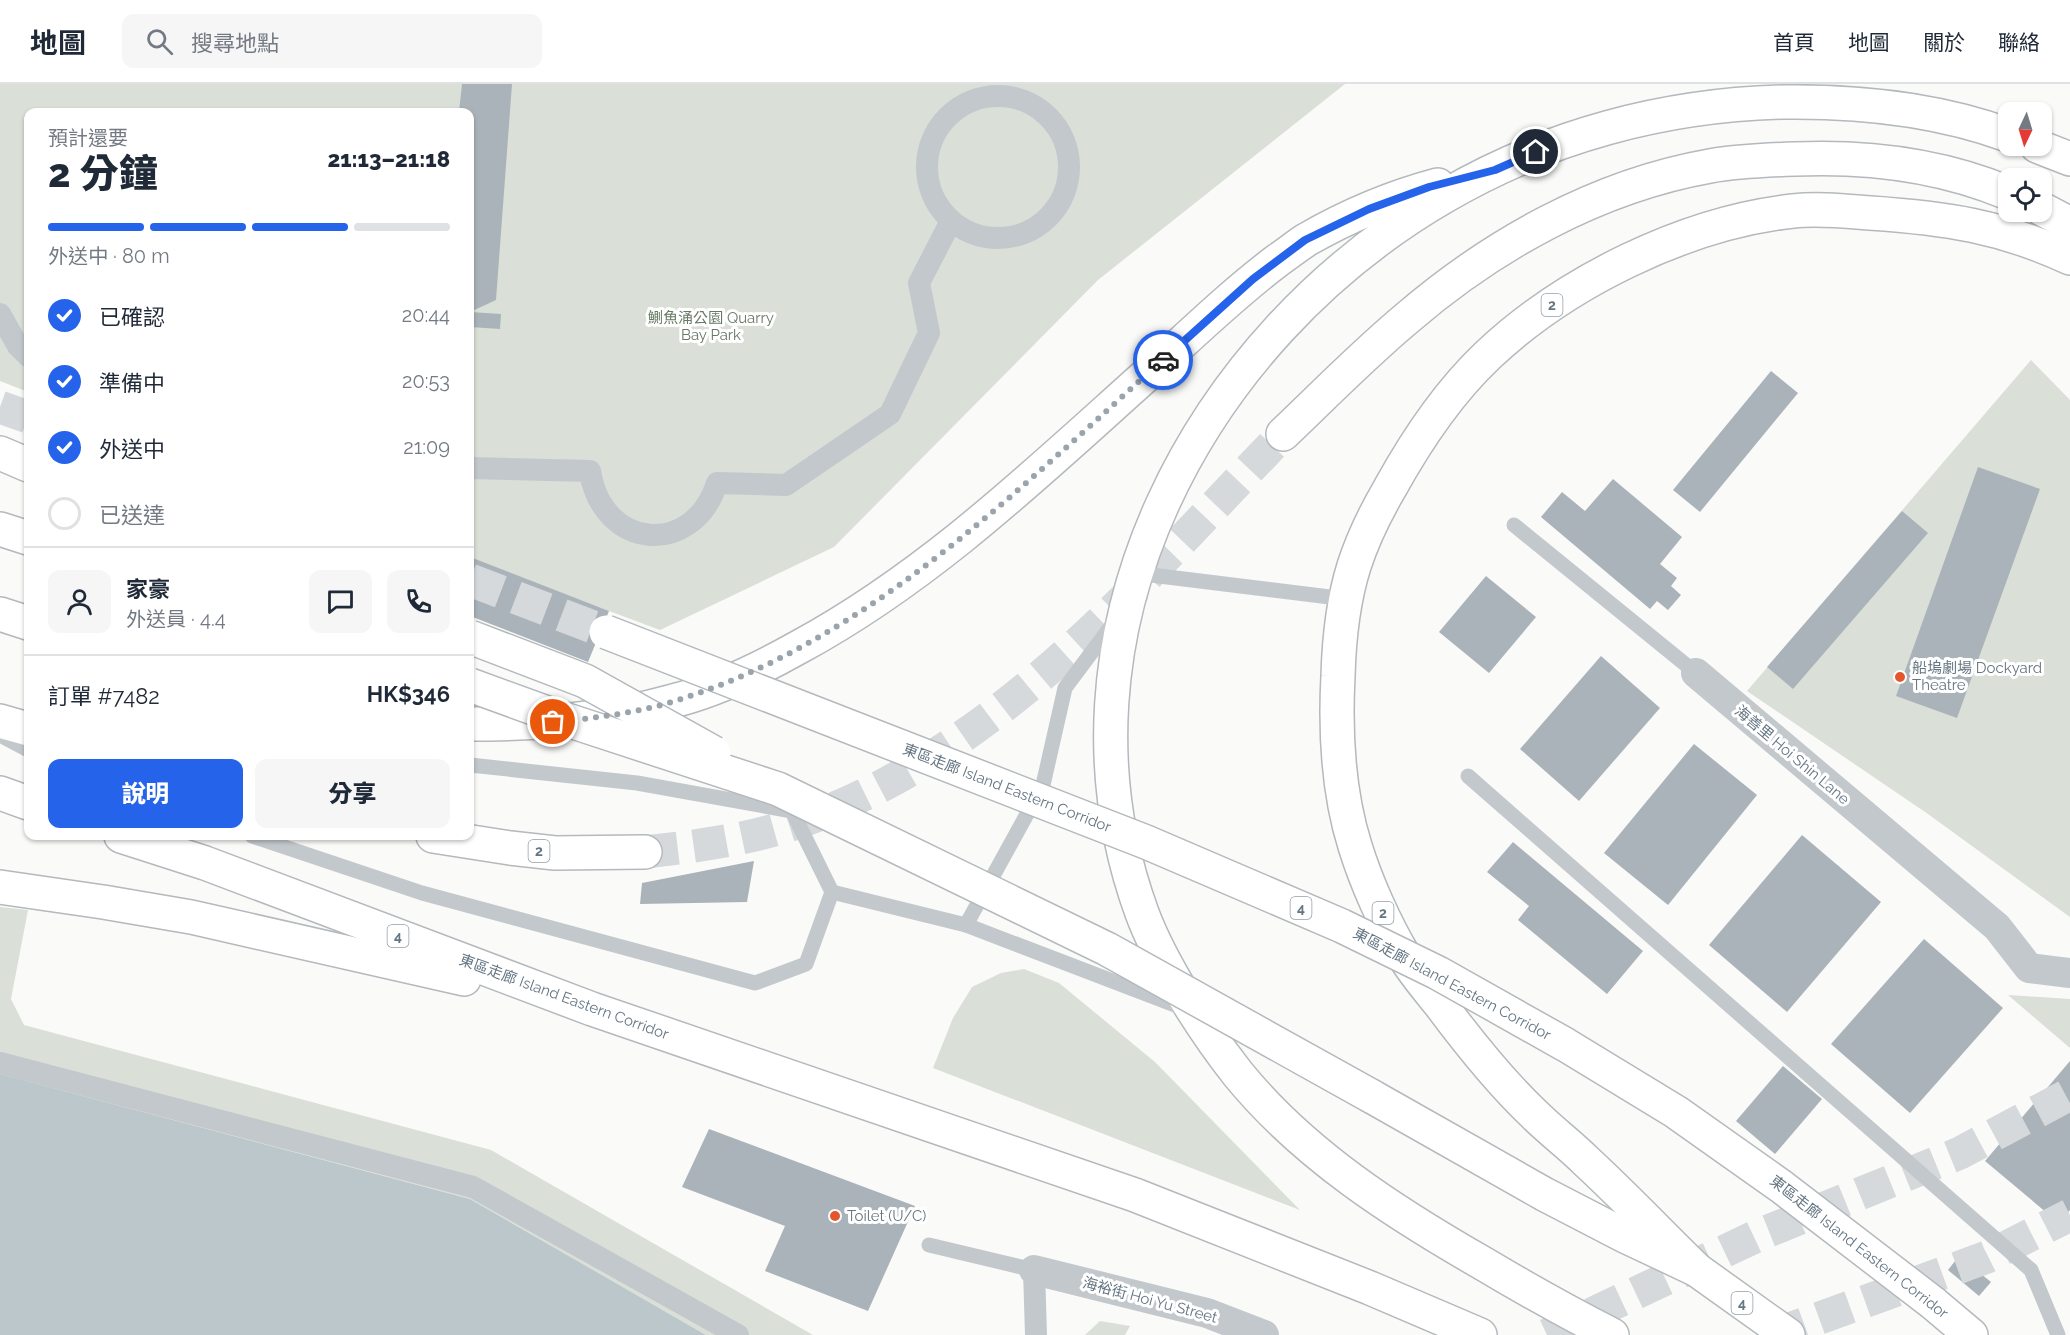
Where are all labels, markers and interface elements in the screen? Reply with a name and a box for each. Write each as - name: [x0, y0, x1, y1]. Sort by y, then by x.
- search box: [122, 14, 542, 68]
- icon: search: [143, 25, 176, 58]
- text: 地圖: [30, 27, 86, 60]
- text: 搜尋地點: [191, 30, 279, 56]
- text: 首頁: [1773, 30, 1815, 55]
- text: 地圖: [1848, 30, 1890, 55]
- text: 關於: [1923, 30, 1965, 55]
- text: 聯絡: [1998, 30, 2040, 55]
- north arrow: [1998, 102, 2052, 156]
- map controls: [1998, 102, 2052, 222]
- text: 預計還要: [48, 126, 128, 150]
- pin: [1510, 126, 1561, 177]
- icon: home: [1519, 135, 1552, 168]
- text: 21:13–21:18: [327, 146, 450, 172]
- text: 2 分鐘: [48, 150, 158, 196]
- button: locate: [1998, 168, 2052, 222]
- text: 外送中 · 80 m: [48, 244, 170, 268]
- road number: 2: [1542, 294, 1562, 316]
- icon: check: [48, 299, 81, 332]
- text: 20:44: [402, 303, 450, 327]
- text: 已確認: [99, 304, 165, 330]
- park label: 鰂魚涌公園 Quarry Bay Park: [648, 309, 774, 344]
- courier: [1133, 330, 1193, 390]
- icon: car: [1147, 344, 1180, 377]
- icon: check: [48, 365, 81, 398]
- text: 20:53: [402, 369, 450, 393]
- text: 準備中: [99, 370, 165, 396]
- icon: check: [48, 431, 81, 464]
- text: 21:09: [403, 435, 450, 459]
- text: 外送中: [99, 436, 165, 462]
- text: 已送達: [99, 502, 165, 528]
- button: person: [48, 570, 111, 633]
- button: chat: [309, 570, 372, 633]
- button: phone: [387, 570, 450, 633]
- text: 家豪: [126, 576, 170, 602]
- text: 外送員 · 4.4: [126, 607, 226, 631]
- place label: 船塢劇場 Dockyard Theatre: [1912, 659, 2042, 694]
- marker: 船塢劇場 Dockyard Theatre: [1893, 670, 1907, 684]
- text: HK$346: [367, 681, 450, 707]
- text: 訂單 #7482: [48, 683, 160, 709]
- pin: [527, 696, 578, 747]
- street label: 海善里 Hoi Shin Lane: [1731, 702, 1853, 808]
- icon: bag: [536, 705, 569, 738]
- street label: 東區走廊 Island Eastern Corridor: [900, 740, 1114, 836]
- button: 說明: [48, 759, 243, 828]
- button: 分享: [255, 759, 450, 828]
- road number: 2: [528, 840, 550, 862]
- road number: 4: [1290, 897, 1312, 919]
- road number: 2: [1372, 902, 1394, 924]
- street label: 東區走廊 Island Eastern Corridor: [1350, 924, 1555, 1044]
- road number: 4: [388, 925, 408, 947]
- street label: 東區走廊 Island Eastern Corridor: [457, 951, 672, 1044]
- street label: 東區走廊 Island Eastern Corridor: [1766, 1172, 1952, 1323]
- place label: Toilet (U/C): [847, 1207, 926, 1225]
- marker: Toilet (U/C): [828, 1209, 842, 1223]
- street label: 海裕街 Hoi Yu Street: [1081, 1273, 1219, 1327]
- road number: 4: [1732, 1292, 1752, 1314]

